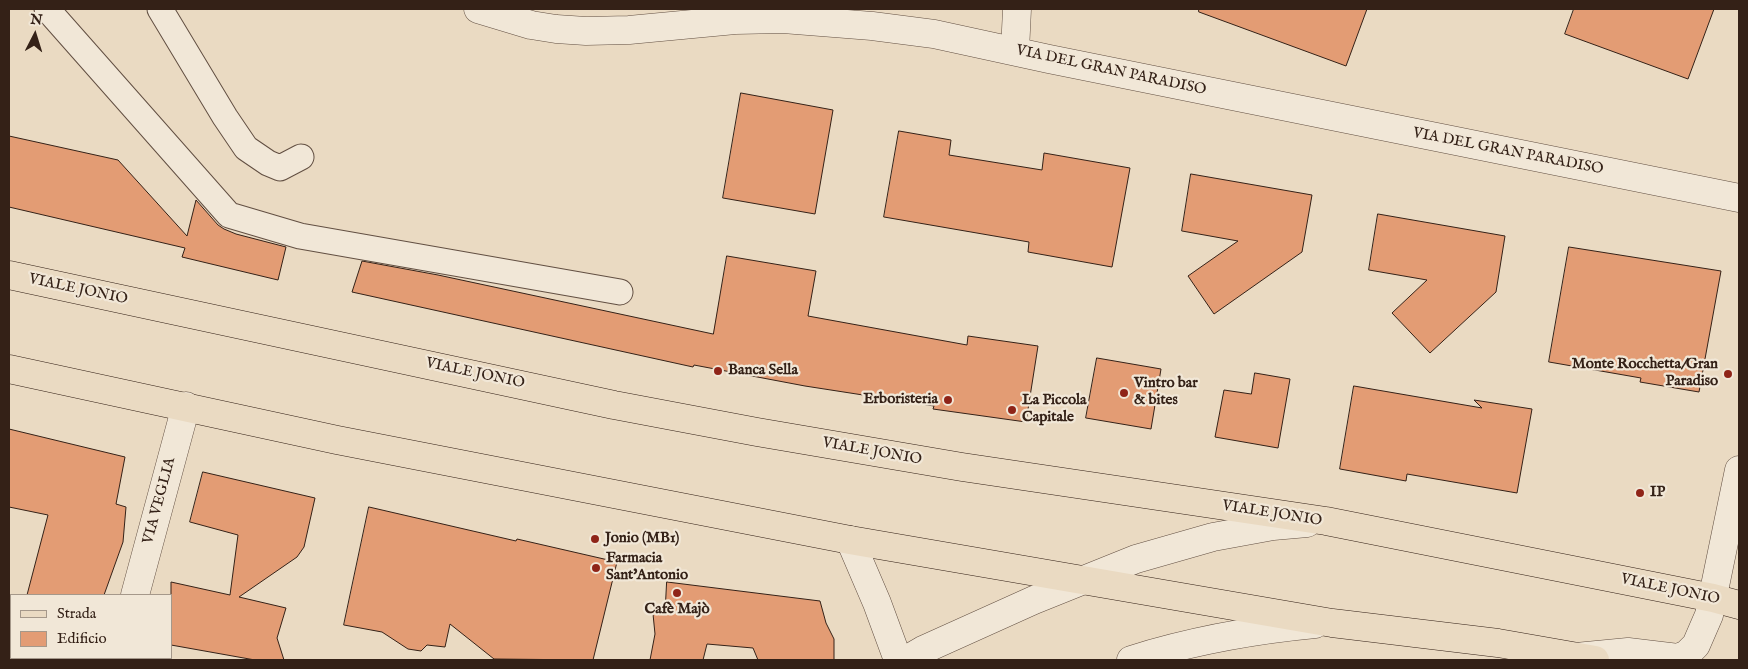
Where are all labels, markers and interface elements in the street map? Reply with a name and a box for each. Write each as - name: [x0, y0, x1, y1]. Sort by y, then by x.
- north arrow: [10, 10, 60, 60]
- text: N: [29, 11, 43, 30]
- street label: VIA DEL GRAN PARADISO: [1014, 42, 1208, 100]
- street label: VIA DEL GRAN PARADISO: [1411, 125, 1605, 179]
- street label: VIALE JONIO: [27, 271, 129, 309]
- street label: VIALE JONIO: [424, 355, 526, 393]
- place label: Monte Rocchetta/Gran Paradiso: [1572, 356, 1718, 391]
- place label: Banca Sella: [728, 362, 798, 380]
- marker: Banca Sella: [712, 365, 724, 377]
- marker: Monte Rocchetta/Gran Paradiso: [1722, 368, 1734, 380]
- place label: Vintro bar & bites: [1134, 375, 1198, 410]
- marker: Vintro bar & bites: [1118, 387, 1130, 399]
- place label: Erboristeria: [863, 391, 938, 409]
- place label: La Piccola Capitale: [1022, 392, 1087, 427]
- marker: Erboristeria: [942, 394, 954, 406]
- marker: La Piccola Capitale: [1006, 404, 1018, 416]
- street label: VIALE JONIO: [821, 434, 923, 470]
- street label: VIA VEGLIA: [140, 456, 180, 546]
- place label: IP: [1650, 484, 1665, 502]
- marker: IP: [1634, 487, 1646, 499]
- street label: VIALE JONIO: [1221, 497, 1323, 531]
- place label: Jonio (MB1): [605, 530, 679, 548]
- marker: Jonio (MB1): [589, 533, 601, 545]
- place label: Farmacia Sant'Antonio: [606, 550, 688, 585]
- marker: Farmacia Sant'Antonio: [590, 562, 602, 574]
- street label: VIALE JONIO: [1619, 571, 1721, 609]
- marker: Cafè Majò: [671, 587, 683, 599]
- legend: [10, 594, 172, 659]
- place label: Cafè Majò: [645, 601, 709, 619]
- text: Strada: [57, 604, 96, 623]
- text: Edificio: [57, 629, 107, 648]

